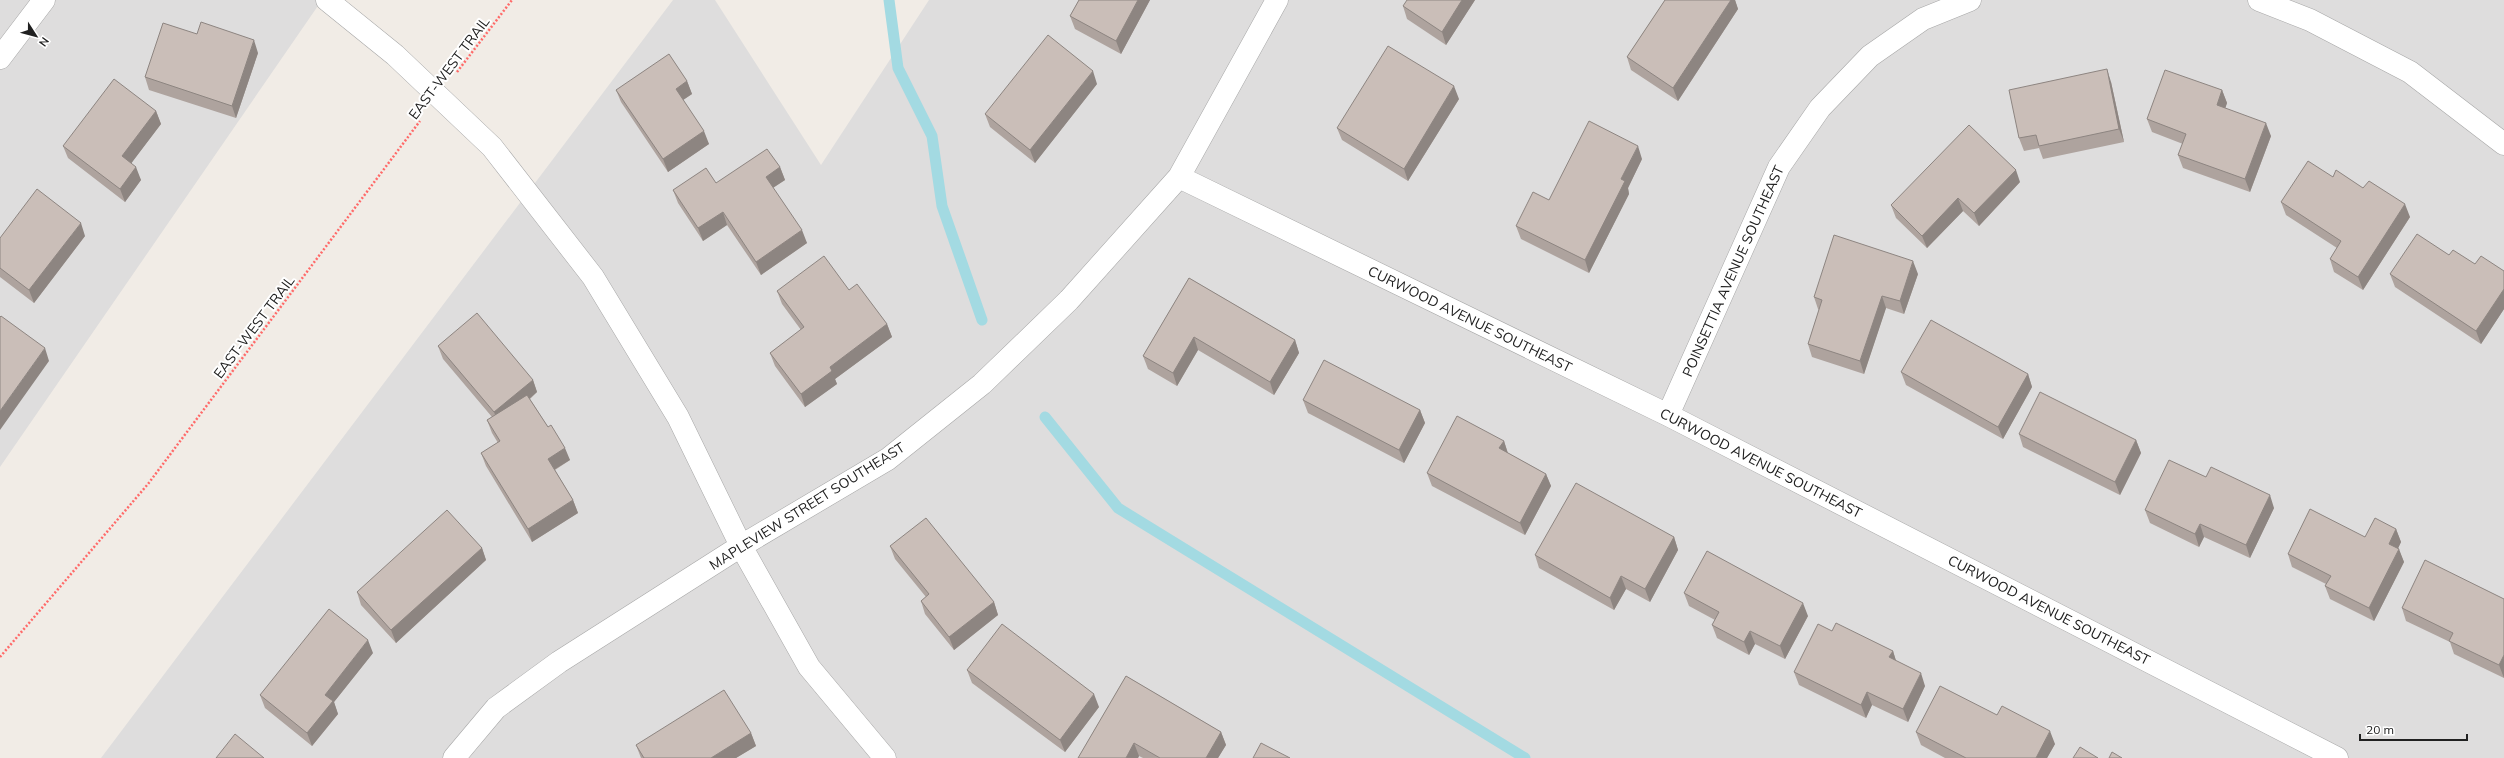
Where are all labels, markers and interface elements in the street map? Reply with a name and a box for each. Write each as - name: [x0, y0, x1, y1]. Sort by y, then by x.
- street label: EAST-WEST TRAIL: [405, 13, 494, 123]
- north arrow: [16, 16, 56, 56]
- text: N: [36, 34, 52, 49]
- street label: POINSETTIA AVENUE SOUTHEAST: [1678, 162, 1788, 380]
- street label: CURWOOD AVENUE SOUTHEAST: [1365, 262, 1575, 377]
- street label: EAST-WEST TRAIL: [210, 272, 299, 382]
- street label: CURWOOD AVENUE SOUTHEAST: [1657, 404, 1866, 522]
- street label: MAPLEVIEW STREET SOUTHEAST: [706, 438, 909, 574]
- street label: CURWOOD AVENUE SOUTHEAST: [1945, 551, 2154, 669]
- scale bar: [2360, 716, 2467, 742]
- text: 20 m: [2366, 722, 2394, 737]

